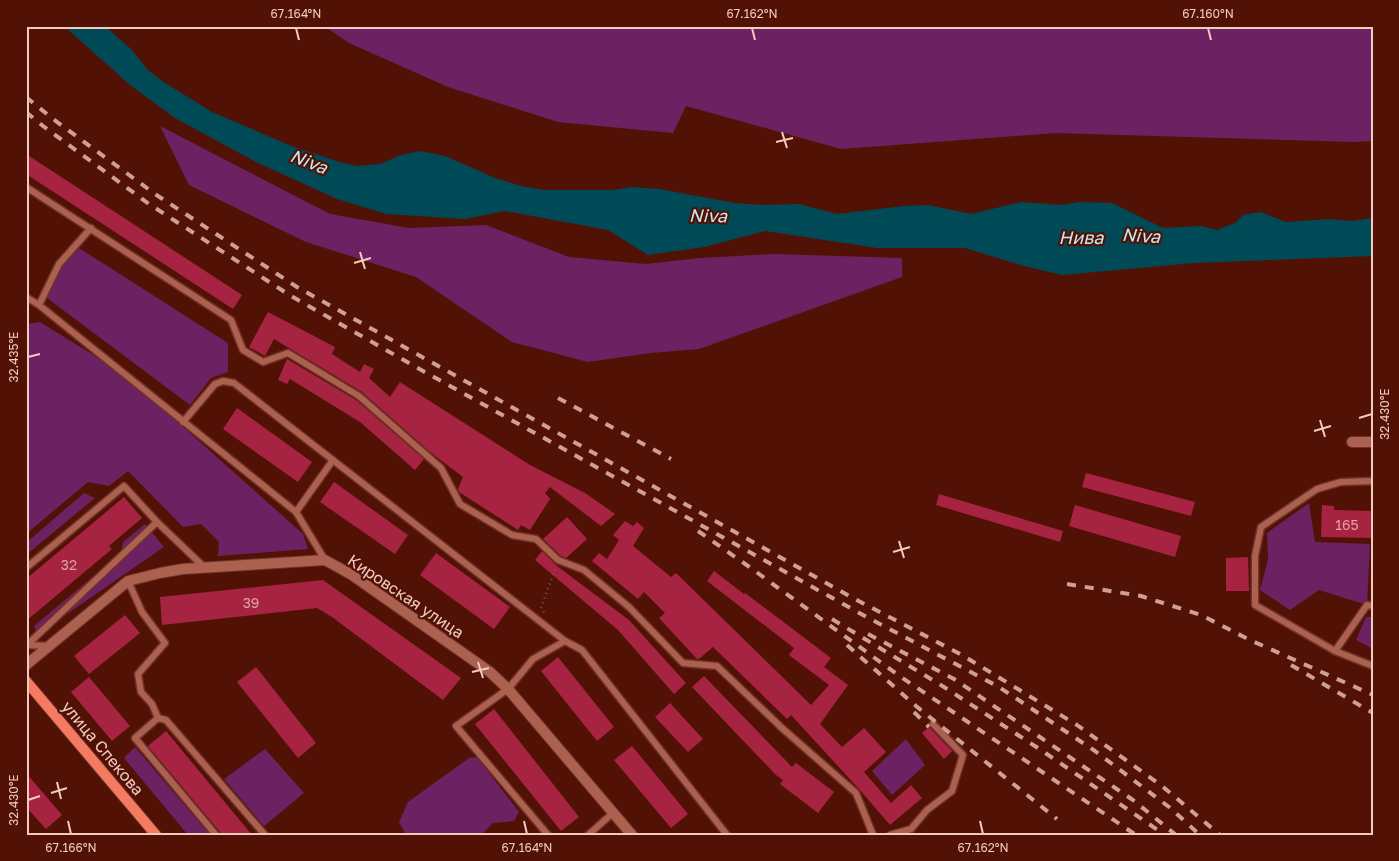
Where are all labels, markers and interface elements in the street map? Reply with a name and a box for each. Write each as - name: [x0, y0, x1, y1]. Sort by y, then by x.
- text: 67.164°N: [271, 6, 321, 21]
- text: 67.162°N: [726, 6, 778, 21]
- text: 67.160°N: [1182, 6, 1234, 21]
- water label: Niva: [287, 144, 332, 178]
- water label: Niva: [689, 204, 728, 226]
- water label: Niva: [1121, 223, 1162, 247]
- water label: Нива: [1059, 226, 1104, 248]
- text: 32.435°E: [6, 332, 21, 382]
- text: 32.430°E: [1377, 388, 1392, 440]
- house number: 165: [1335, 516, 1359, 533]
- street label: Кировская улица: [344, 550, 468, 642]
- house number: 32: [61, 556, 77, 573]
- house number: 39: [243, 594, 259, 611]
- street label: улица Спекова: [58, 697, 148, 799]
- text: 32.430°E: [6, 774, 21, 826]
- text: 67.166°N: [45, 840, 97, 855]
- text: 67.164°N: [502, 840, 552, 855]
- text: 67.162°N: [957, 840, 1009, 855]

